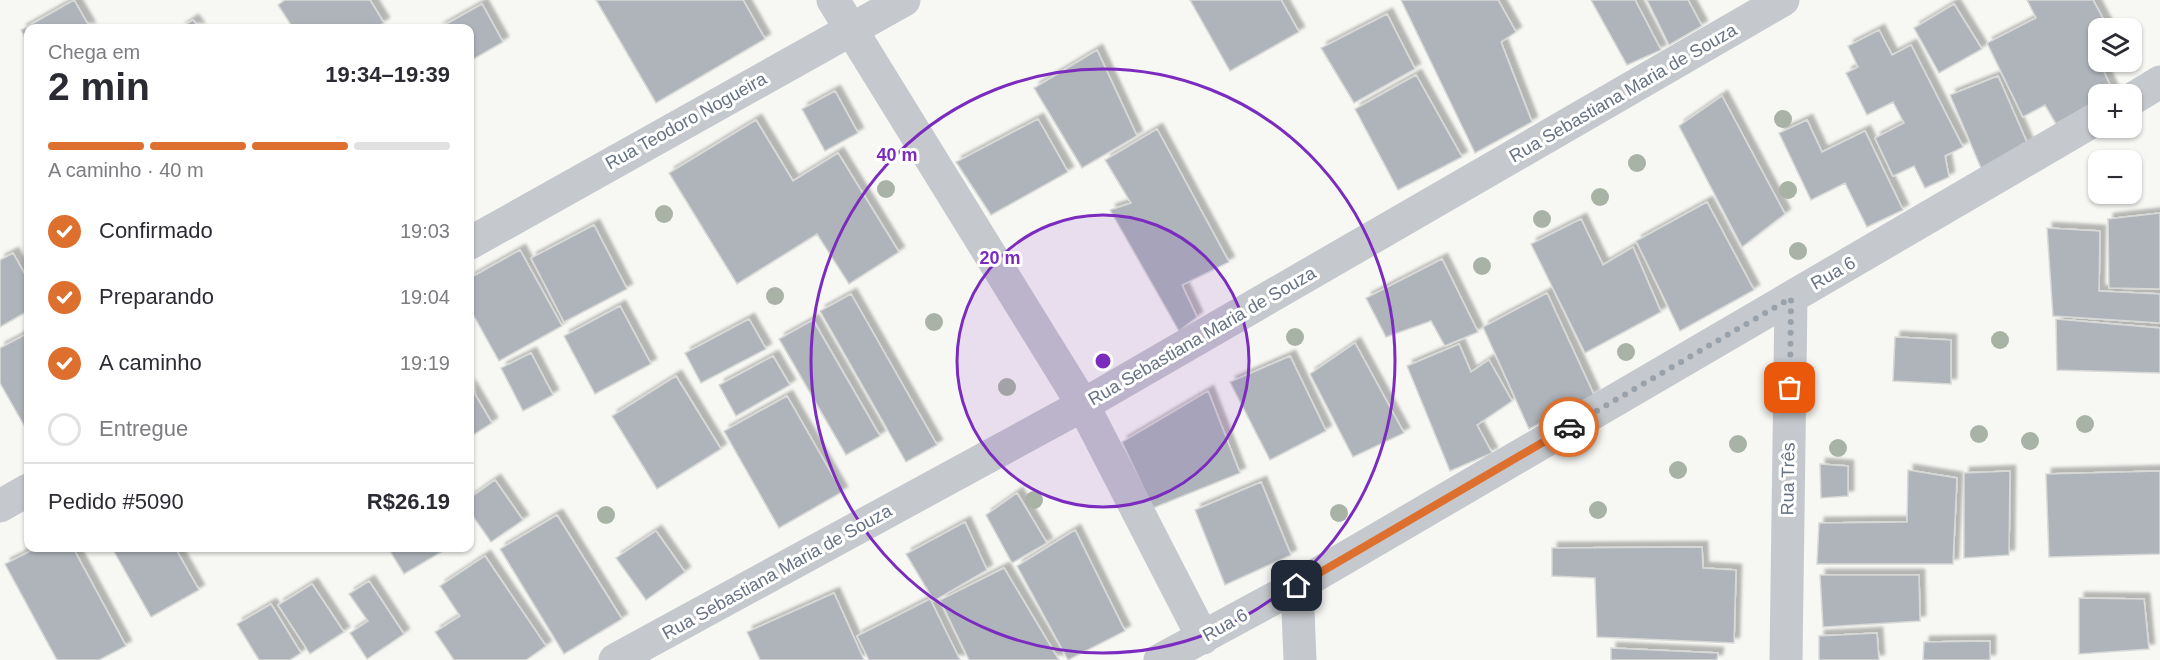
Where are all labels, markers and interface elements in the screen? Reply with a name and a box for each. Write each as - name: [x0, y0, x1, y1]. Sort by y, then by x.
- map controls: [2088, 18, 2142, 204]
- button: layers: [2088, 18, 2142, 72]
- street label: Rua Sebastiana Maria de Souza: [1506, 19, 1741, 166]
- text: Chega em: [48, 41, 140, 63]
- text: 19:34–19:39: [325, 62, 450, 87]
- text: 2 min: [48, 65, 150, 108]
- street label: Rua Teodoro Nogueira: [602, 68, 771, 174]
- button: +: [2088, 84, 2142, 138]
- text: 40 m: [876, 145, 918, 165]
- button: −: [2088, 150, 2142, 204]
- text: A caminho · 40 m: [48, 159, 204, 181]
- icon: check: [48, 215, 81, 248]
- text: Confirmado: [99, 218, 213, 243]
- text: 19:03: [400, 220, 450, 242]
- text: 20 m: [979, 248, 1021, 268]
- street label: Rua 6: [1807, 252, 1859, 294]
- street label: Rua Sebastiana Maria de Souza: [1085, 262, 1320, 409]
- icon: check: [48, 281, 81, 314]
- text: Preparando: [99, 284, 214, 309]
- text: 19:04: [400, 286, 450, 308]
- icon: check: [48, 347, 81, 380]
- text: A caminho: [99, 350, 202, 375]
- centre of rings: [1093, 351, 1113, 371]
- text: 19:19: [400, 352, 450, 374]
- pin: [1764, 362, 1815, 413]
- icon: bag: [1773, 371, 1806, 404]
- courier: [1539, 397, 1599, 457]
- icon: car: [1553, 411, 1586, 444]
- text: Entregue: [99, 416, 188, 441]
- street label: Rua Três: [1777, 442, 1799, 516]
- text: Pedido #5090: [48, 489, 184, 514]
- text: R$26.19: [367, 489, 450, 514]
- street label: Rua Sebastiana Maria de Souza: [659, 500, 896, 644]
- pin: [1271, 560, 1322, 611]
- icon: home: [1280, 569, 1313, 602]
- street label: Rua 6: [1199, 605, 1251, 645]

